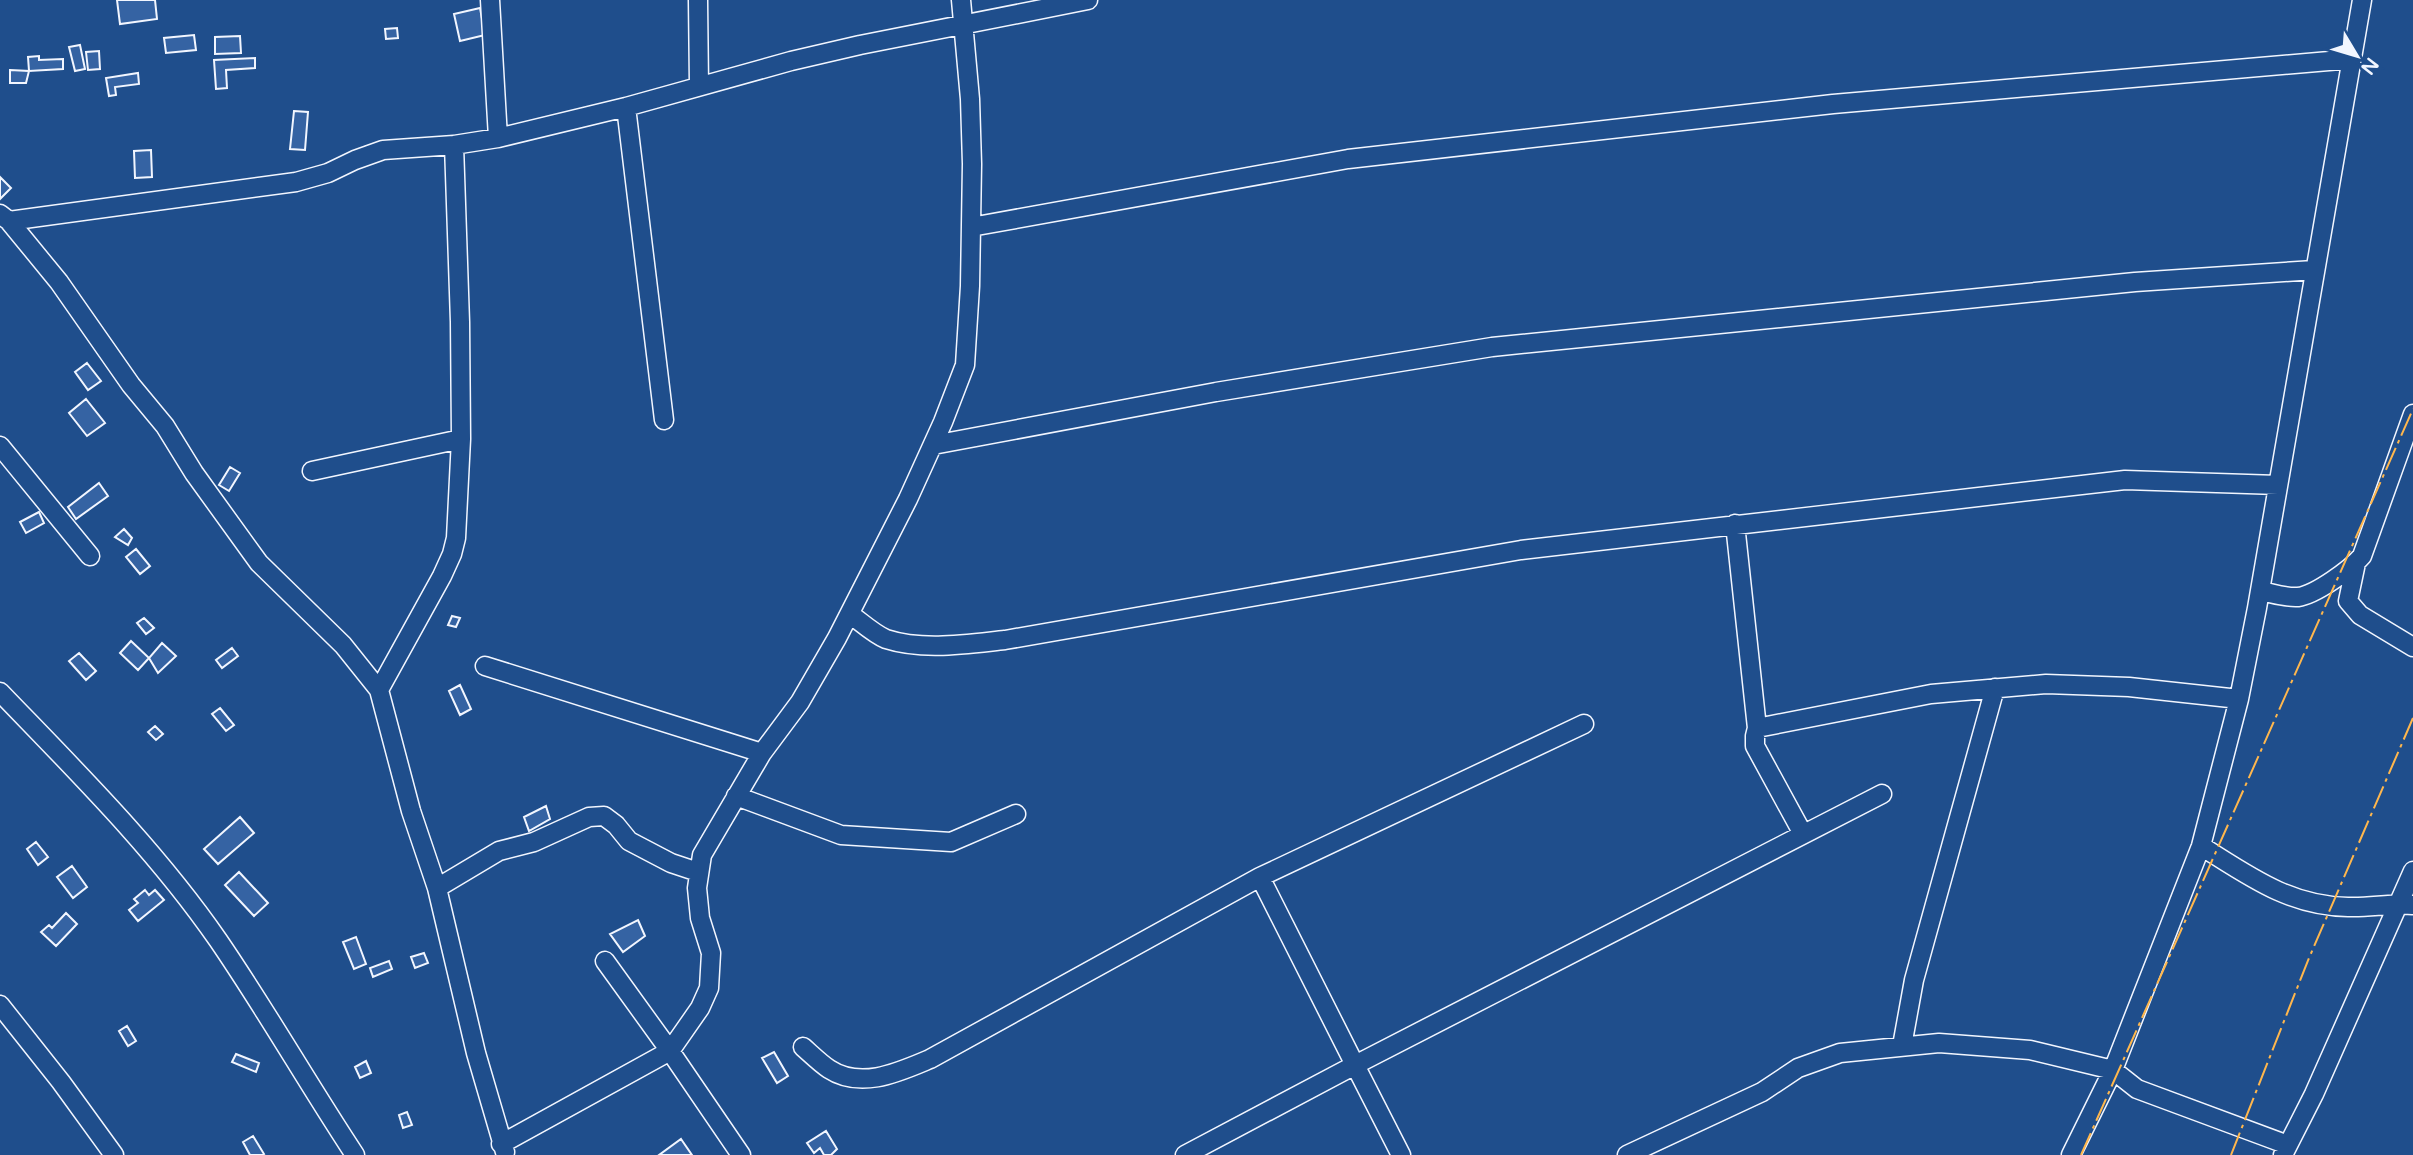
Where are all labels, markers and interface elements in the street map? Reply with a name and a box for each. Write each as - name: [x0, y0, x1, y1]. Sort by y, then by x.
- north arrow: [2322, 21, 2392, 91]
- text: N: [2356, 53, 2383, 79]

